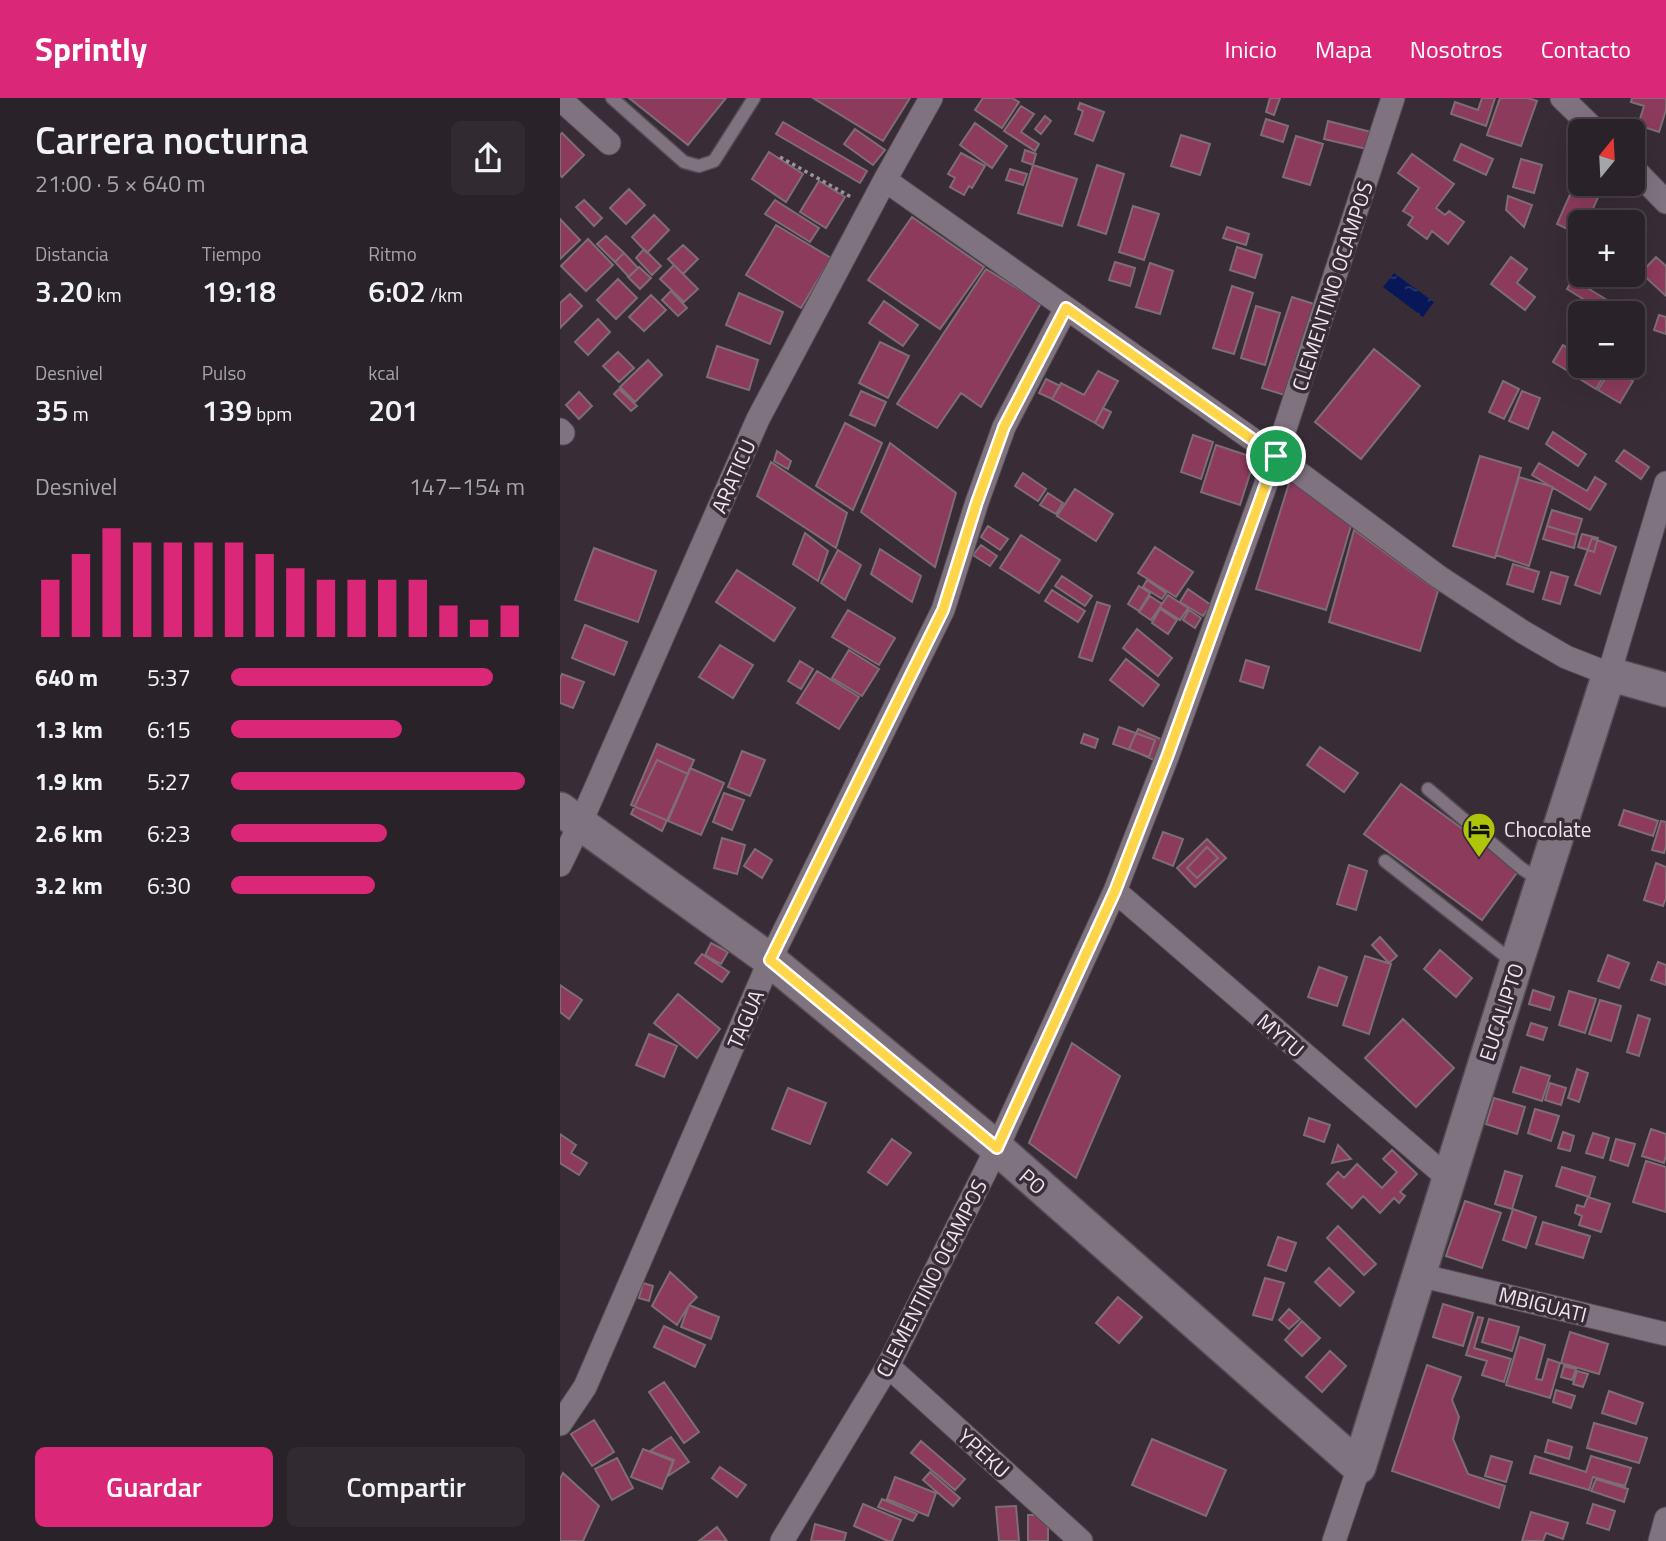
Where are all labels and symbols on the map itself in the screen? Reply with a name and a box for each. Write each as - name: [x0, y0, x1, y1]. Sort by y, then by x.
- north arrow: [1568, 119, 1645, 196]
- street label: CLEMENTINO OCAMPOS: [1283, 177, 1381, 395]
- pin: [1246, 426, 1306, 486]
- street label: ARATICU: [703, 434, 763, 518]
- hotel icon: Chocolate: [1460, 810, 1498, 859]
- place label: Chocolate: [1504, 813, 1591, 845]
- street label: EUCALIPTO: [1470, 959, 1532, 1065]
- street label: TAGUA: [718, 984, 772, 1053]
- street label: MYTU: [1250, 1005, 1312, 1065]
- street label: PO: [1013, 1160, 1053, 1202]
- street label: CLEMENTINO OCAMPOS: [867, 1173, 995, 1383]
- street label: MBIGUATI: [1496, 1278, 1590, 1330]
- street label: YPEKU: [951, 1421, 1017, 1485]

